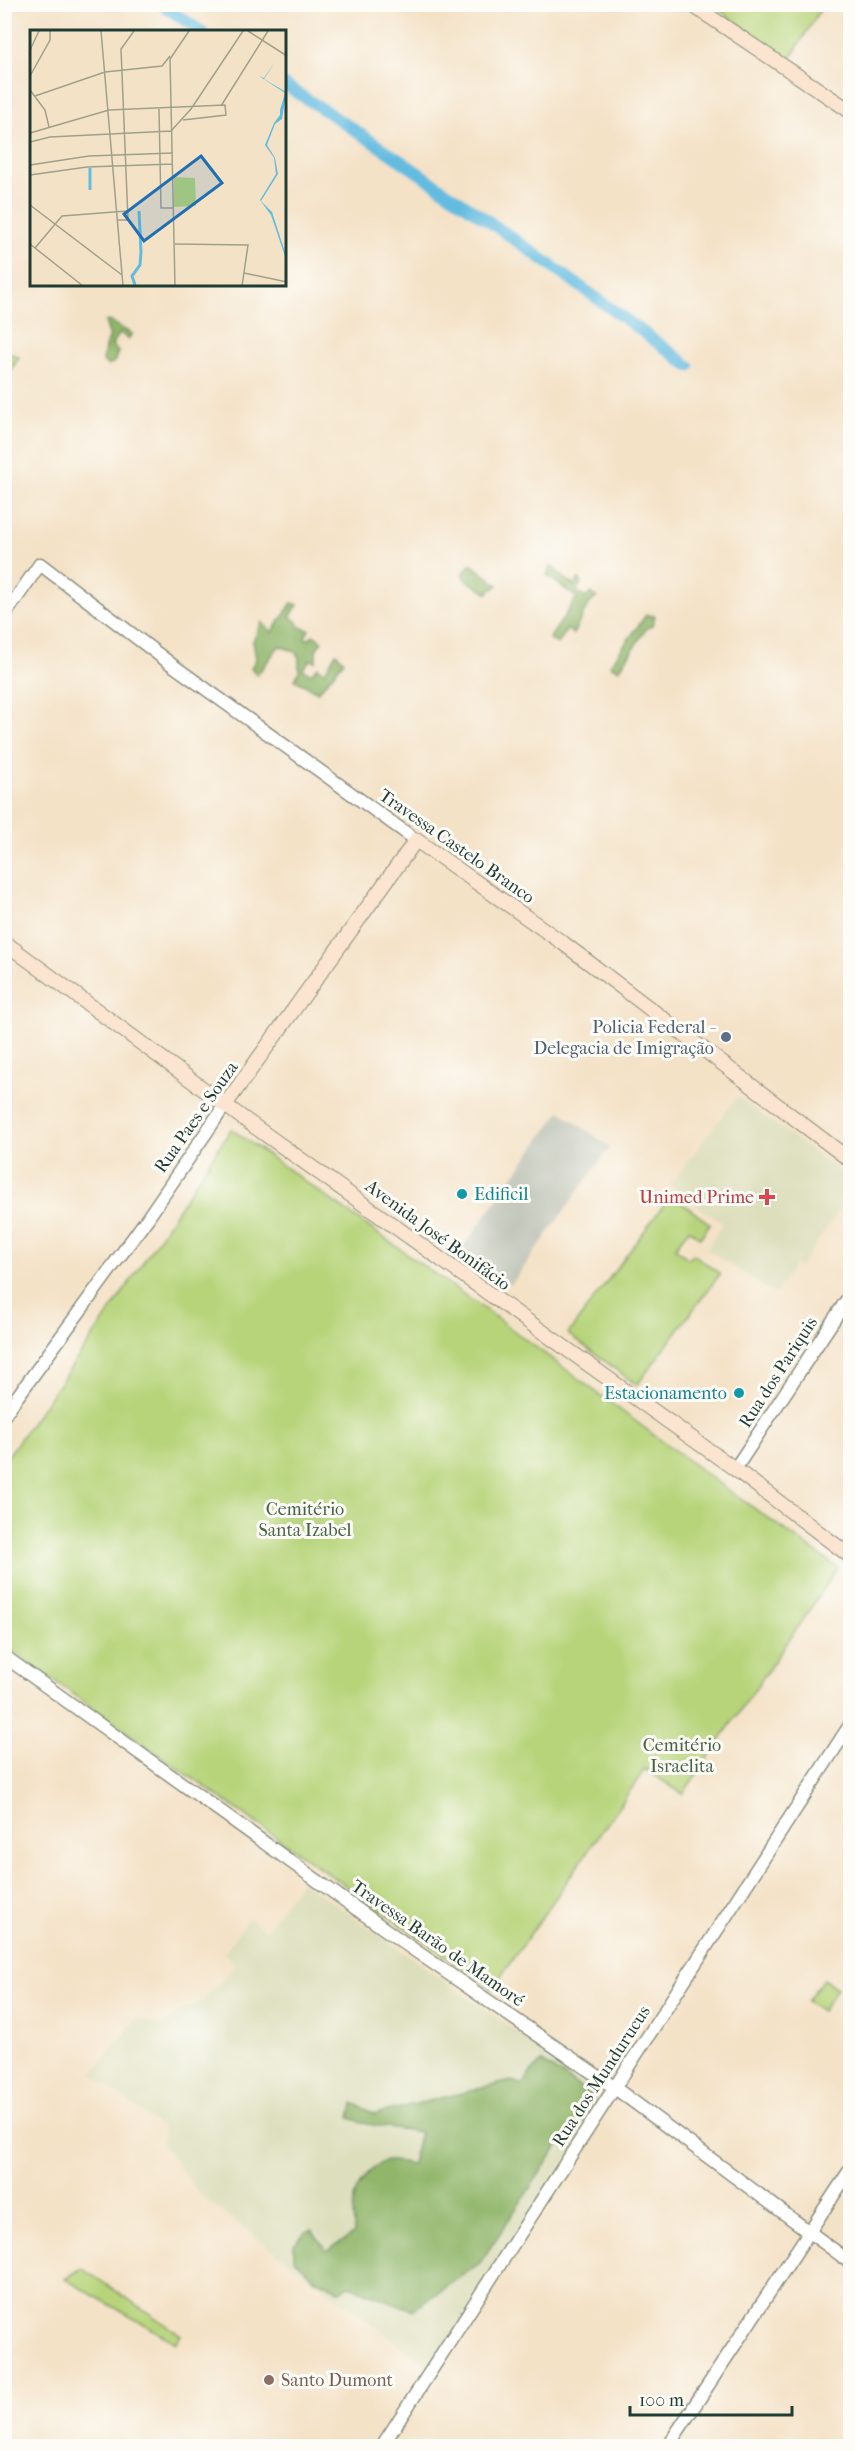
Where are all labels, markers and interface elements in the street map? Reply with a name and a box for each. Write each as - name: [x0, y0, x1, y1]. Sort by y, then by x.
- inset map: [30, 30, 286, 286]
- street label: Travessa Castelo Branco: [375, 785, 538, 908]
- place label: Policia Federal - Delegacia de Imigração: [533, 1017, 716, 1059]
- marker: Policia Federal - Delegacia de Imigração: [719, 1030, 733, 1044]
- street label: Rua Paes e Souza: [150, 1057, 243, 1177]
- street label: Avenida José Bonifácio: [360, 1175, 514, 1295]
- place label: Edificil: [474, 1184, 528, 1205]
- marker: Edificil: [455, 1187, 469, 1201]
- place label: Unimed Prime: [639, 1187, 754, 1208]
- marker: Unimed Prime: [758, 1188, 776, 1206]
- street label: Rua dos Pariquis: [735, 1313, 822, 1432]
- place label: Estacionamento: [604, 1383, 727, 1404]
- marker: Estacionamento: [732, 1386, 746, 1400]
- park label: Cemitério Santa Izabel: [258, 1499, 352, 1541]
- park label: Cemitério Israelita: [643, 1735, 721, 1777]
- street label: Travessa Barão de Mamoré: [347, 1876, 528, 2011]
- street label: Rua dos Mundurucus: [548, 2002, 655, 2151]
- place label: Santo Dumont: [281, 2370, 393, 2391]
- marker: Santo Dumont: [262, 2373, 276, 2387]
- scale bar: [630, 2379, 792, 2417]
- text: 100 m: [639, 2390, 684, 2411]

